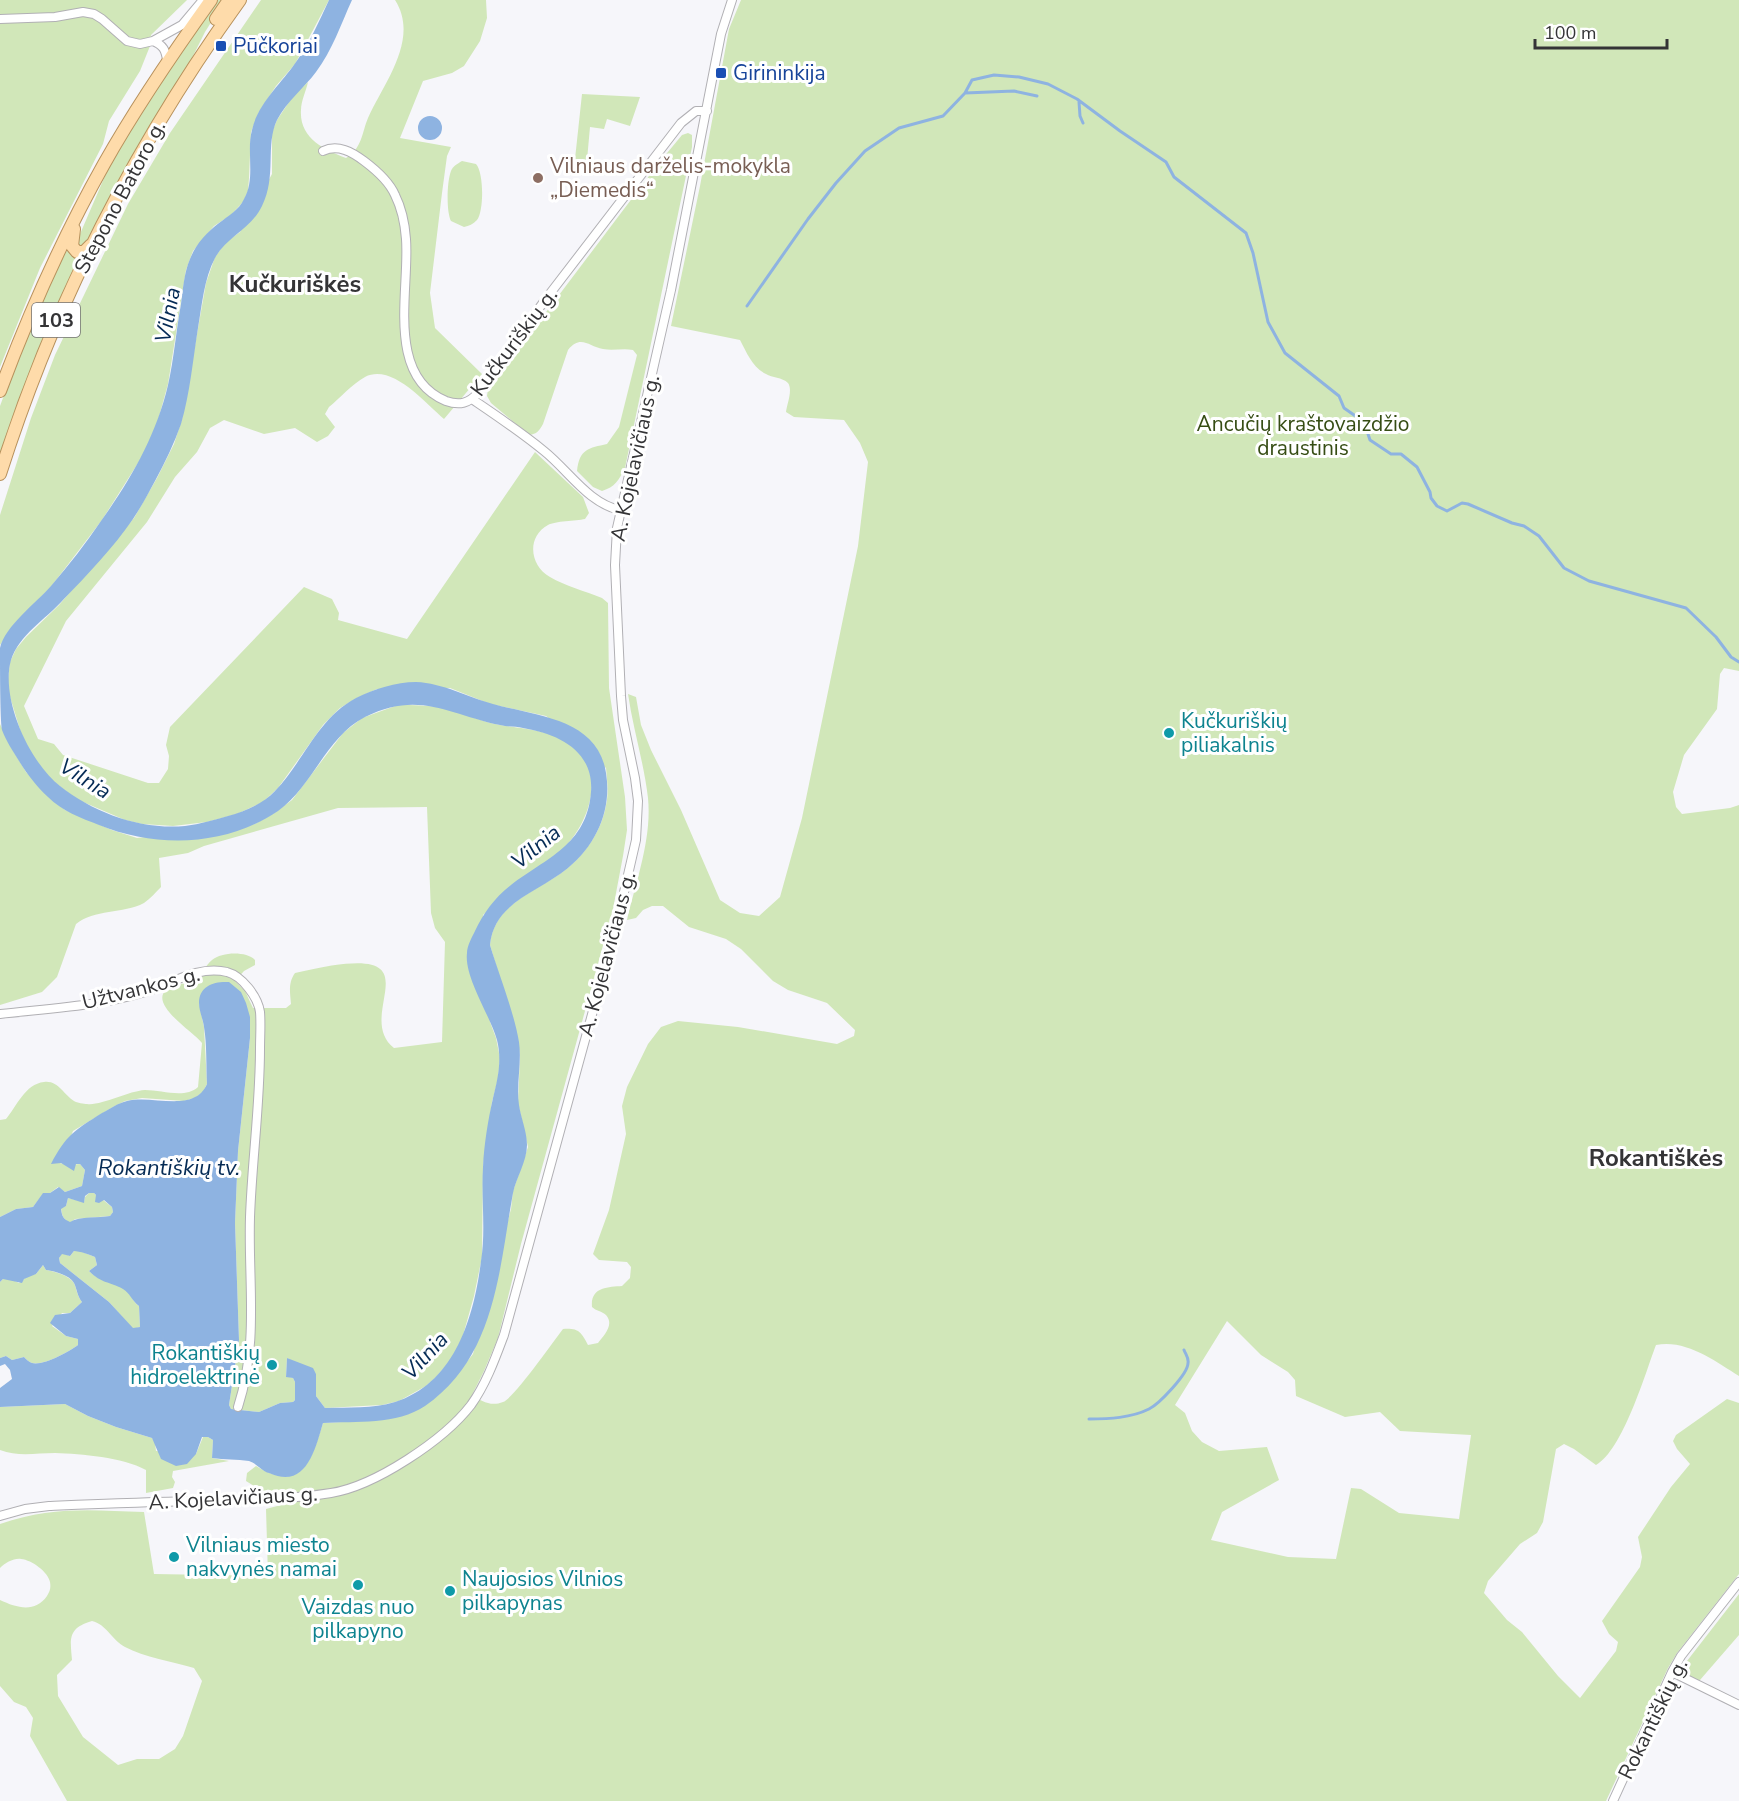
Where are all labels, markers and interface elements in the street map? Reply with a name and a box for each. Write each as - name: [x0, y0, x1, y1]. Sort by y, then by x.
- scale bar: [1535, 12, 1667, 50]
- text: 100 m: [1544, 21, 1596, 45]
- place label: Pūčkoriai: [233, 32, 318, 60]
- marker: Pūčkoriai: [214, 39, 228, 53]
- place label: Girininkija: [733, 59, 826, 87]
- marker: Girininkija: [714, 66, 728, 80]
- street label: Stepono Batoro g.: [68, 115, 172, 279]
- place label: Vilniaus darželis-mokykla „Diemedis“: [549, 152, 791, 204]
- marker: Vilniaus darželis-mokykla „Diemedis“: [531, 171, 545, 185]
- district label: Kučkuriškės: [229, 268, 361, 300]
- street label: Kučkuriškių g.: [464, 282, 564, 402]
- water label: Vilnia: [148, 285, 188, 345]
- road number: 103: [32, 303, 80, 337]
- street label: A. Kojelavičiaus g.: [604, 372, 666, 544]
- park label: Ancučių kraštovaizdžio draustinis: [1197, 410, 1409, 462]
- place label: Kučkuriškių piliakalnis: [1181, 707, 1288, 759]
- marker: Kučkuriškių piliakalnis: [1162, 726, 1176, 740]
- water label: Vilnia: [53, 751, 117, 807]
- water label: Vilnia: [505, 818, 567, 876]
- street label: A. Kojelavičiaus g.: [572, 868, 642, 1040]
- street label: Užtvankos g.: [79, 960, 203, 1016]
- district label: Rokantiškės: [1589, 1142, 1723, 1174]
- water label: Rokantiškių tv.: [98, 1153, 240, 1183]
- water label: Vilnia: [395, 1325, 455, 1387]
- place label: Rokantiškių hidroelektrinė: [130, 1339, 260, 1391]
- marker: Rokantiškių hidroelektrinė: [265, 1358, 279, 1372]
- street label: A. Kojelavičiaus g.: [148, 1480, 318, 1516]
- place label: Vilniaus miesto nakvynės namai: [185, 1531, 337, 1583]
- marker: Vilniaus miesto nakvynės namai: [167, 1550, 181, 1564]
- place label: Naujosios Vilnios pilkapynas: [462, 1565, 623, 1617]
- marker: Vaizdas nuo pilkapyno: [351, 1578, 365, 1592]
- marker: Naujosios Vilnios pilkapynas: [443, 1584, 457, 1598]
- place label: Vaizdas nuo pilkapyno: [300, 1593, 415, 1645]
- street label: Rokantiškių g.: [1612, 1654, 1694, 1784]

